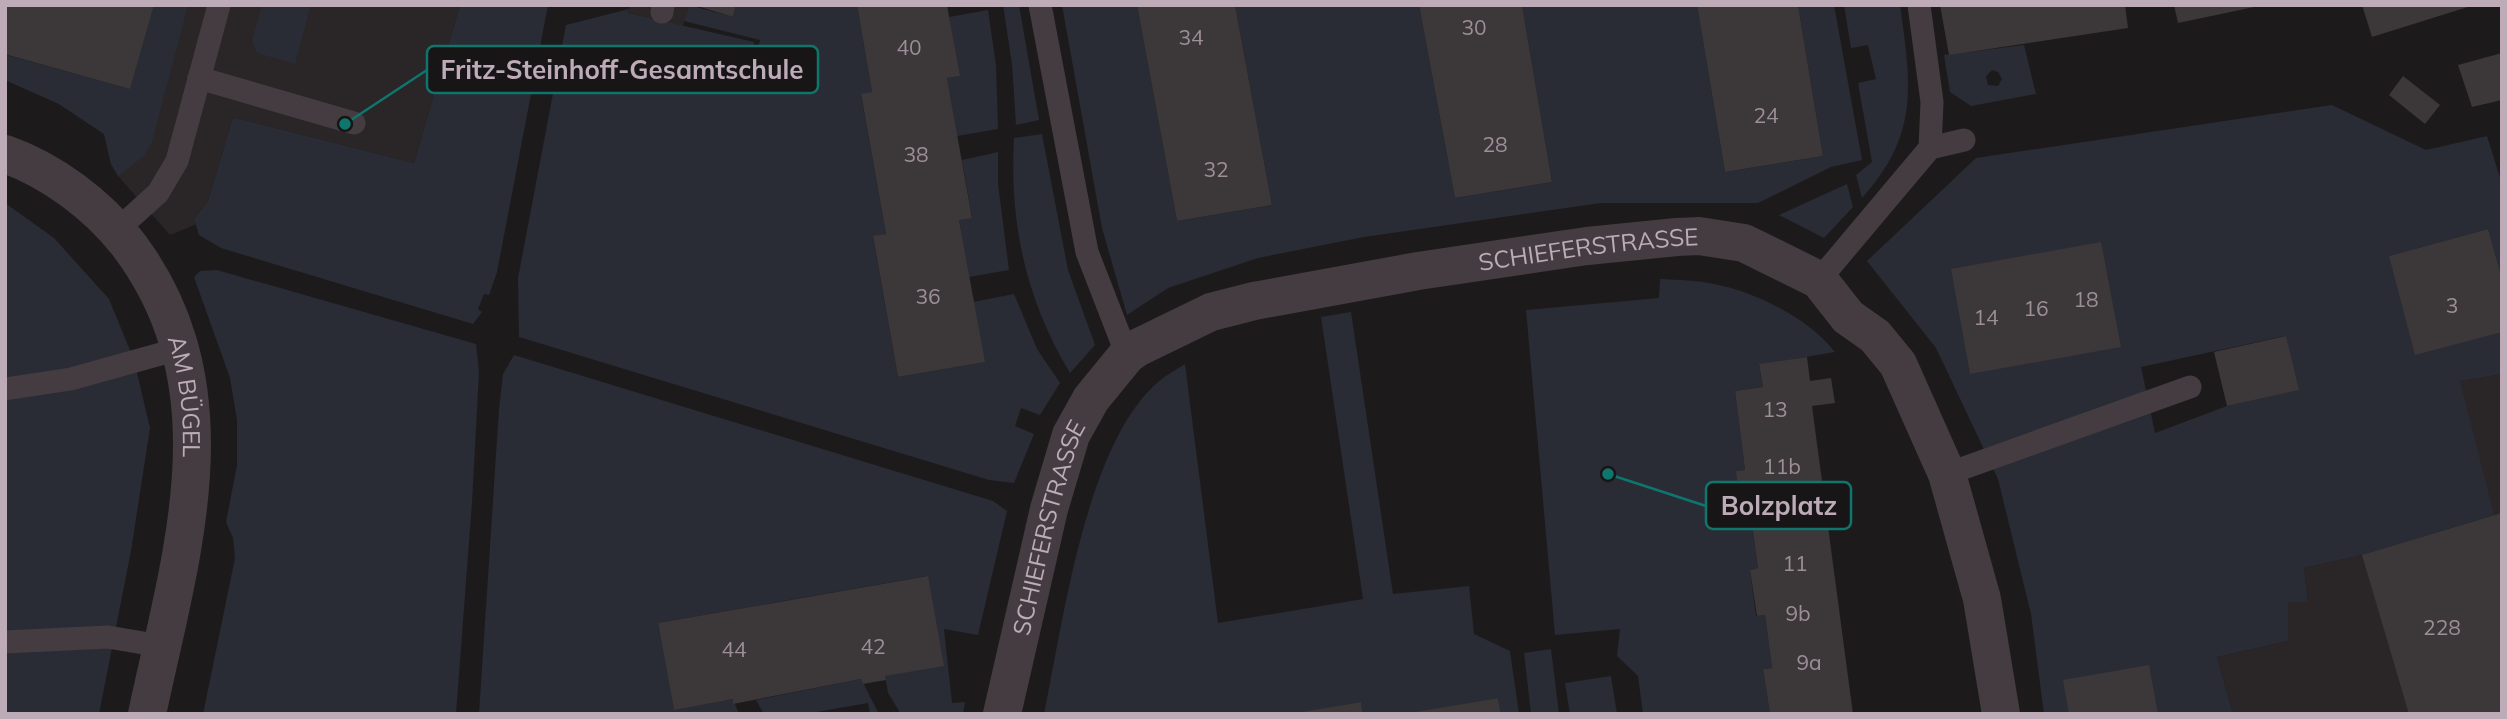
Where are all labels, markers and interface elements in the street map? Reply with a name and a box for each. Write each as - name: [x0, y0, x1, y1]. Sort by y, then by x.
- house number: 30: [1461, 14, 1487, 40]
- house number: 34: [1178, 24, 1204, 50]
- house number: 40: [896, 34, 922, 60]
- callout: Fritz-Steinhoff-Gesamtschule: [427, 46, 818, 93]
- text: Fritz-Steinhoff-Gesamtschule: [440, 53, 804, 86]
- house number: 24: [1753, 102, 1779, 128]
- house number: 28: [1482, 131, 1508, 157]
- house number: 38: [903, 141, 929, 167]
- house number: 32: [1203, 156, 1229, 182]
- street label: SCHIEFERSTRASSE: [1476, 221, 1699, 277]
- house number: 36: [915, 283, 941, 309]
- house number: 18: [2073, 286, 2099, 312]
- house number: 3: [2446, 292, 2458, 318]
- house number: 16: [2023, 295, 2049, 321]
- house number: 14: [1973, 304, 1999, 330]
- street label: AM BÜGEL: [162, 332, 207, 458]
- house number: 13: [1762, 396, 1788, 422]
- street label: SCHIEFERSTRASSE: [1006, 414, 1091, 638]
- house number: 11b: [1763, 453, 1801, 479]
- callout: Bolzplatz: [1706, 482, 1851, 529]
- text: Bolzplatz: [1721, 489, 1837, 522]
- house number: 11: [1782, 550, 1808, 576]
- house number: 9b: [1785, 600, 1811, 626]
- house number: 228: [2423, 614, 2461, 640]
- house number: 42: [860, 633, 886, 659]
- house number: 44: [721, 636, 747, 662]
- house number: 9a: [1796, 649, 1822, 675]

